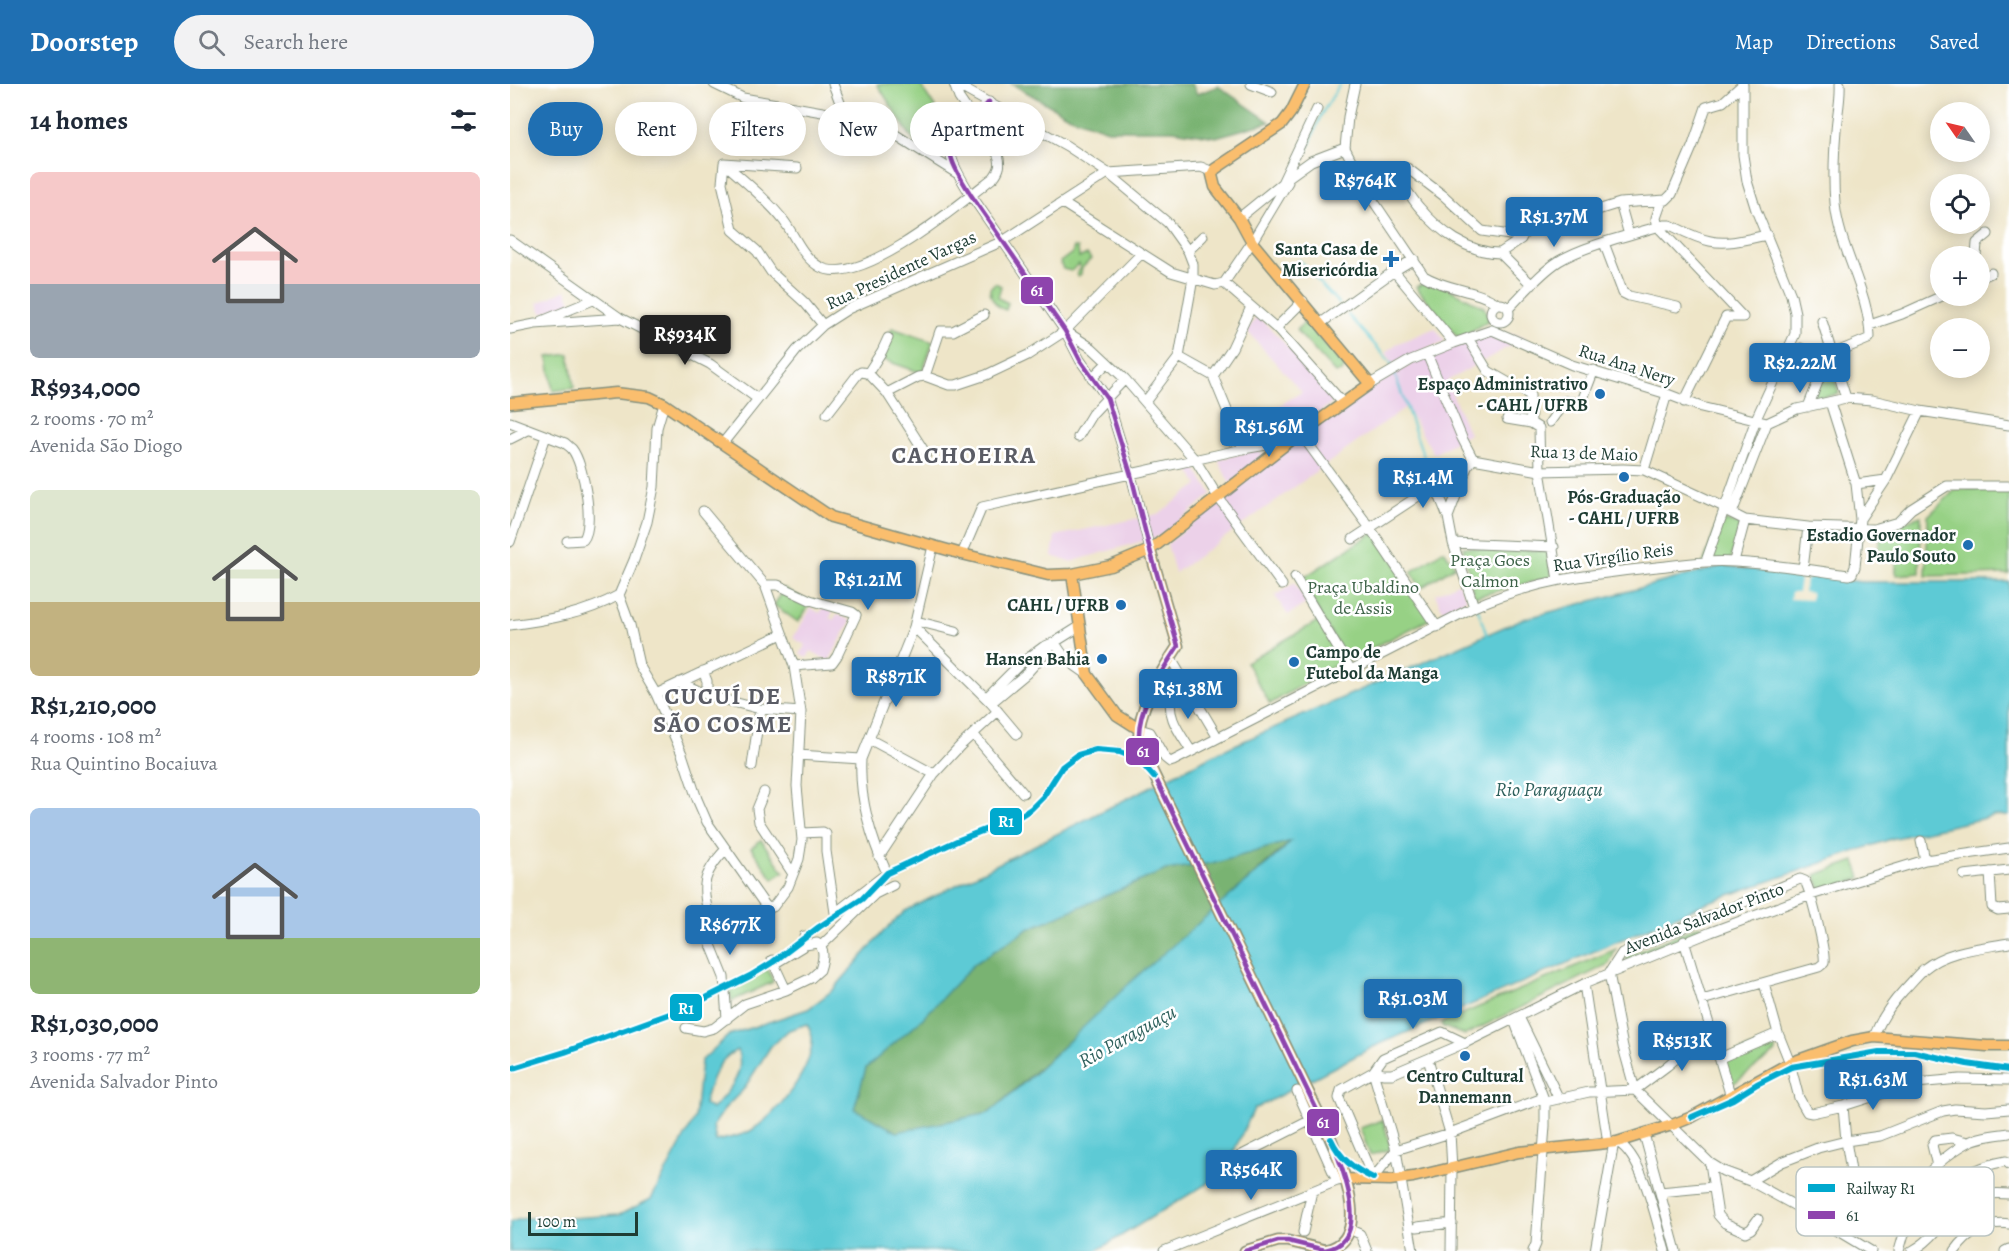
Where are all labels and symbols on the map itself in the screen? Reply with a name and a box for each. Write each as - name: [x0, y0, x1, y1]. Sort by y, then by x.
- north arrow: [1930, 102, 1990, 162]
- pin: R$764K: [1316, 161, 1414, 212]
- pin: R$1.37M: [1499, 197, 1609, 248]
- street label: Rua Presidente Vargas: [822, 225, 980, 315]
- place label: Santa Casa de Misericórdia: [1275, 237, 1378, 282]
- marker: Santa Casa de Misericórdia: [1382, 250, 1400, 268]
- line badge: 61: [1020, 276, 1054, 305]
- text: 61: [1030, 280, 1044, 302]
- pin: R$934K: [636, 315, 734, 366]
- street label: Rua Ana Nery: [1576, 338, 1679, 392]
- pin: R$2.22M: [1745, 343, 1855, 394]
- place label: Espaço Administrativo - CAHL / UFRB: [1417, 372, 1588, 417]
- marker: Espaço Administrativo - CAHL / UFRB: [1593, 387, 1607, 401]
- pin: R$1.56M: [1214, 407, 1324, 458]
- district label: CACHOEIRA: [891, 439, 1037, 471]
- street label: Rua 13 de Maio: [1530, 439, 1638, 467]
- pin: R$1.4M: [1374, 458, 1472, 509]
- marker: Pós-Graduação - CAHL / UFRB: [1617, 470, 1631, 484]
- place label: Pós-Graduação - CAHL / UFRB: [1567, 485, 1681, 530]
- place label: Estadio Governador Paulo Souto: [1806, 523, 1957, 568]
- street label: Rua Virgílio Reis: [1551, 537, 1675, 577]
- marker: Estadio Governador Paulo Souto: [1961, 538, 1975, 552]
- park label: Praça Goes Calmon: [1450, 548, 1530, 593]
- pin: R$1.21M: [813, 560, 923, 611]
- park label: Praça Ubaldino de Assis: [1307, 575, 1419, 620]
- place label: CAHL / UFRB: [1007, 593, 1109, 617]
- marker: CAHL / UFRB: [1114, 598, 1128, 612]
- place label: Campo de Futebol da Manga: [1306, 640, 1439, 685]
- place label: Hansen Bahia: [985, 647, 1090, 671]
- marker: Hansen Bahia: [1095, 652, 1109, 666]
- marker: Campo de Futebol da Manga: [1287, 655, 1301, 669]
- pin: R$871K: [847, 657, 945, 708]
- pin: R$1.38M: [1133, 669, 1243, 720]
- district label: CUCUÍ DE SÃO COSME: [653, 680, 793, 740]
- line badge: 61: [1125, 737, 1160, 766]
- text: 61: [1136, 741, 1150, 763]
- water label: Rio Paraguaçu: [1495, 776, 1603, 803]
- line badge: R1: [989, 807, 1023, 836]
- text: R1: [998, 811, 1014, 833]
- street label: Avenida Salvador Pinto: [1620, 876, 1787, 960]
- pin: R$677K: [681, 905, 779, 956]
- pin: R$1.03M: [1358, 979, 1468, 1030]
- line badge: R1: [669, 993, 703, 1022]
- text: R1: [678, 998, 694, 1020]
- water label: Rio Paraguaçu: [1074, 998, 1181, 1074]
- pin: R$513K: [1633, 1021, 1731, 1072]
- marker: Centro Cultural Dannemann: [1458, 1049, 1472, 1063]
- pin: R$1.63M: [1818, 1060, 1928, 1111]
- place label: Centro Cultural Dannemann: [1407, 1064, 1524, 1109]
- line badge: 61: [1306, 1108, 1340, 1137]
- text: 61: [1316, 1112, 1330, 1134]
- pin: R$564K: [1202, 1150, 1300, 1201]
- legend: [1796, 1167, 1994, 1236]
- text: Railway R1: [1846, 1178, 1916, 1200]
- text: 61: [1846, 1205, 1859, 1227]
- scale bar: [528, 1209, 638, 1236]

